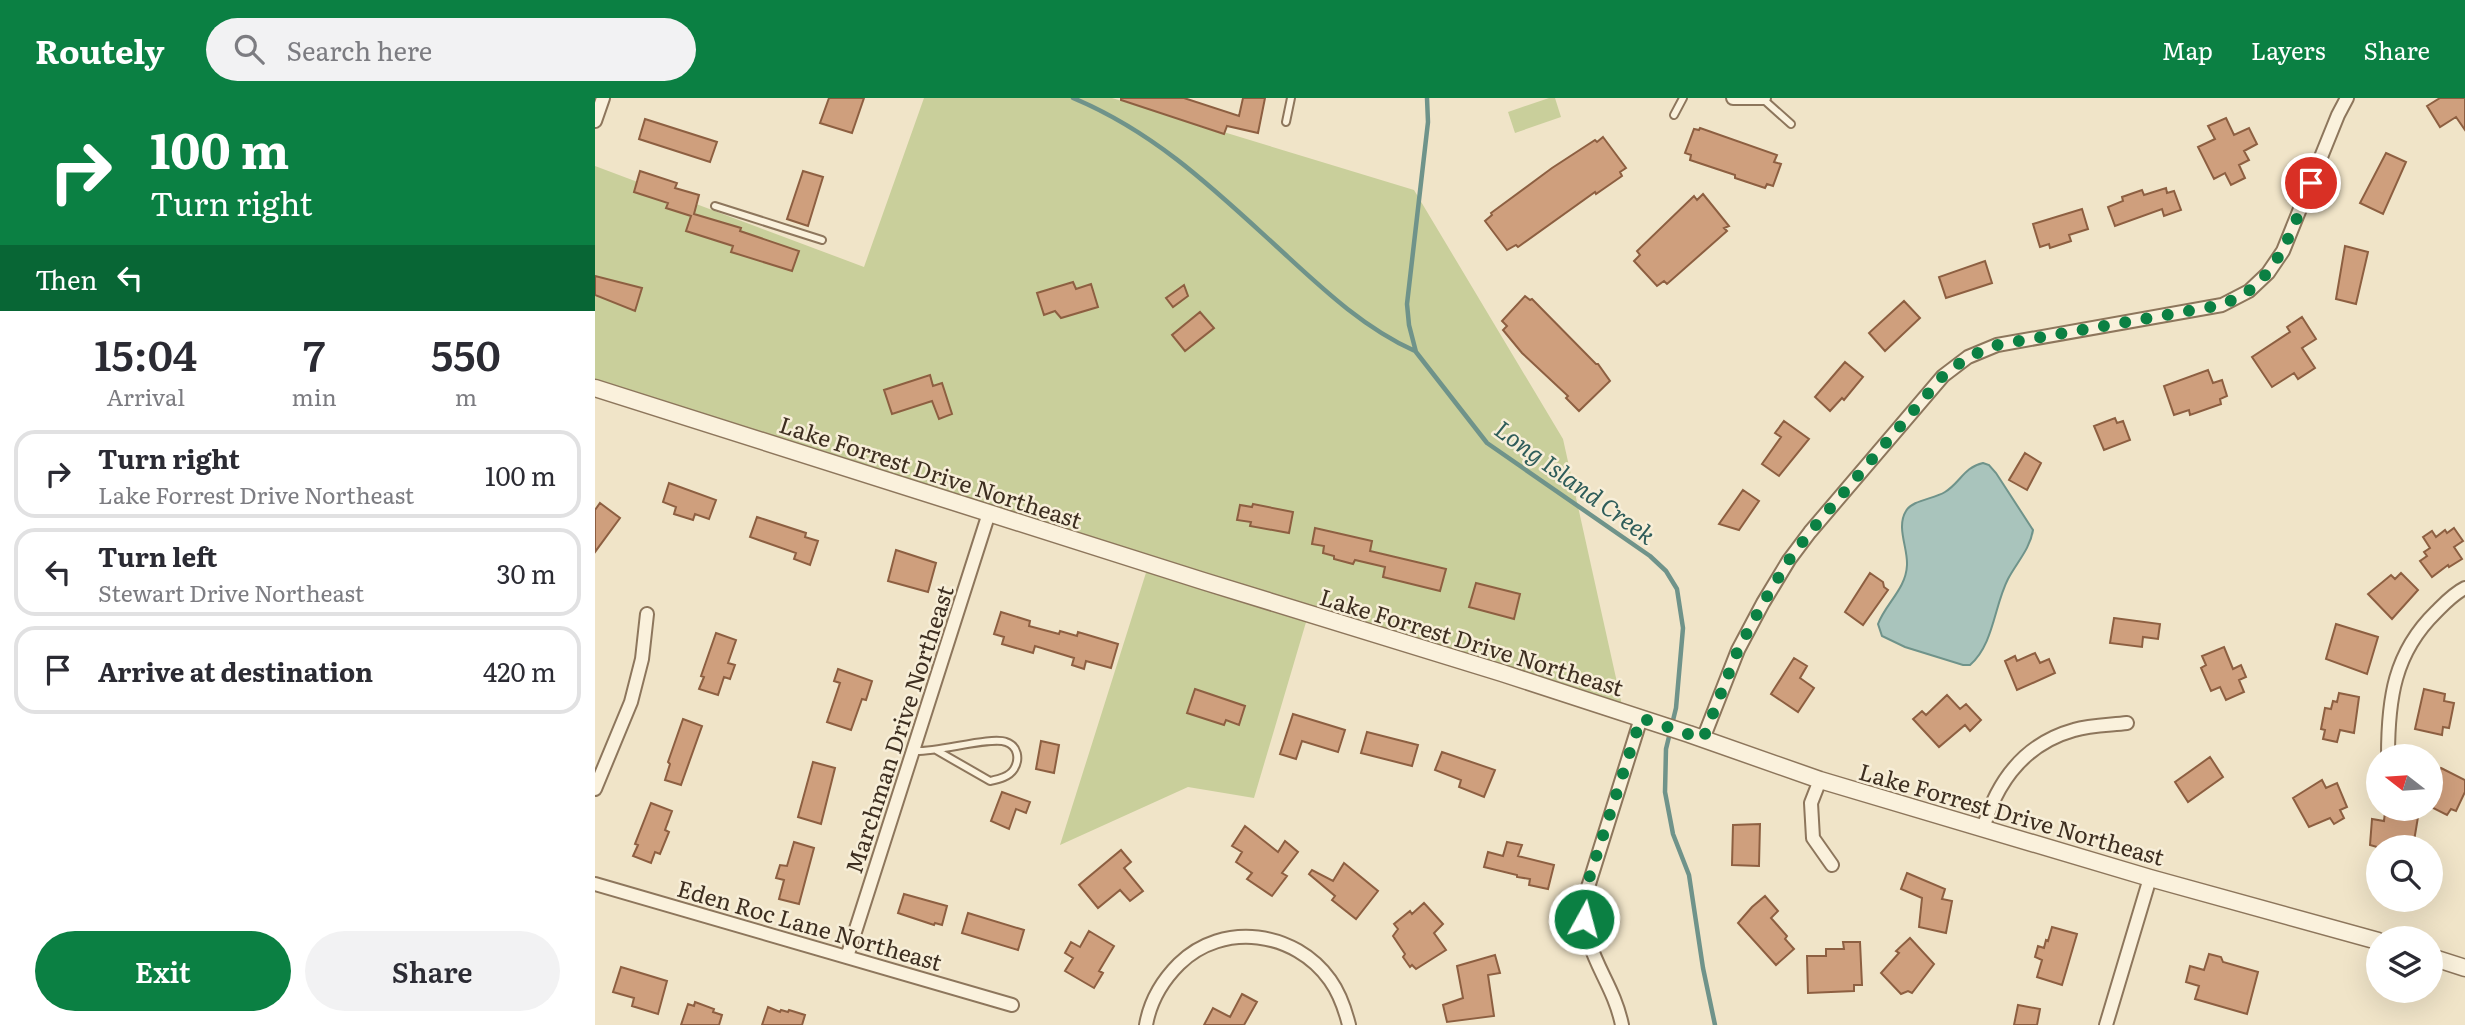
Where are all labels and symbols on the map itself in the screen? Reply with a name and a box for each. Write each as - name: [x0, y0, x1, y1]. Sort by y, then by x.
- pin: [2281, 153, 2341, 213]
- street label: Lake Forrest Drive Northeast: [775, 406, 1087, 536]
- water label: Long Island Creek: [1488, 411, 1664, 552]
- street label: Lake Forrest Drive Northeast: [1316, 579, 1629, 704]
- street label: Marchman Drive Northeast: [835, 580, 961, 877]
- north arrow: [2366, 744, 2443, 821]
- street label: Lake Forrest Drive Northeast: [1855, 753, 2169, 873]
- street label: Eden Roc Lane Northeast: [674, 870, 947, 978]
- position arrow: [1547, 882, 1621, 956]

